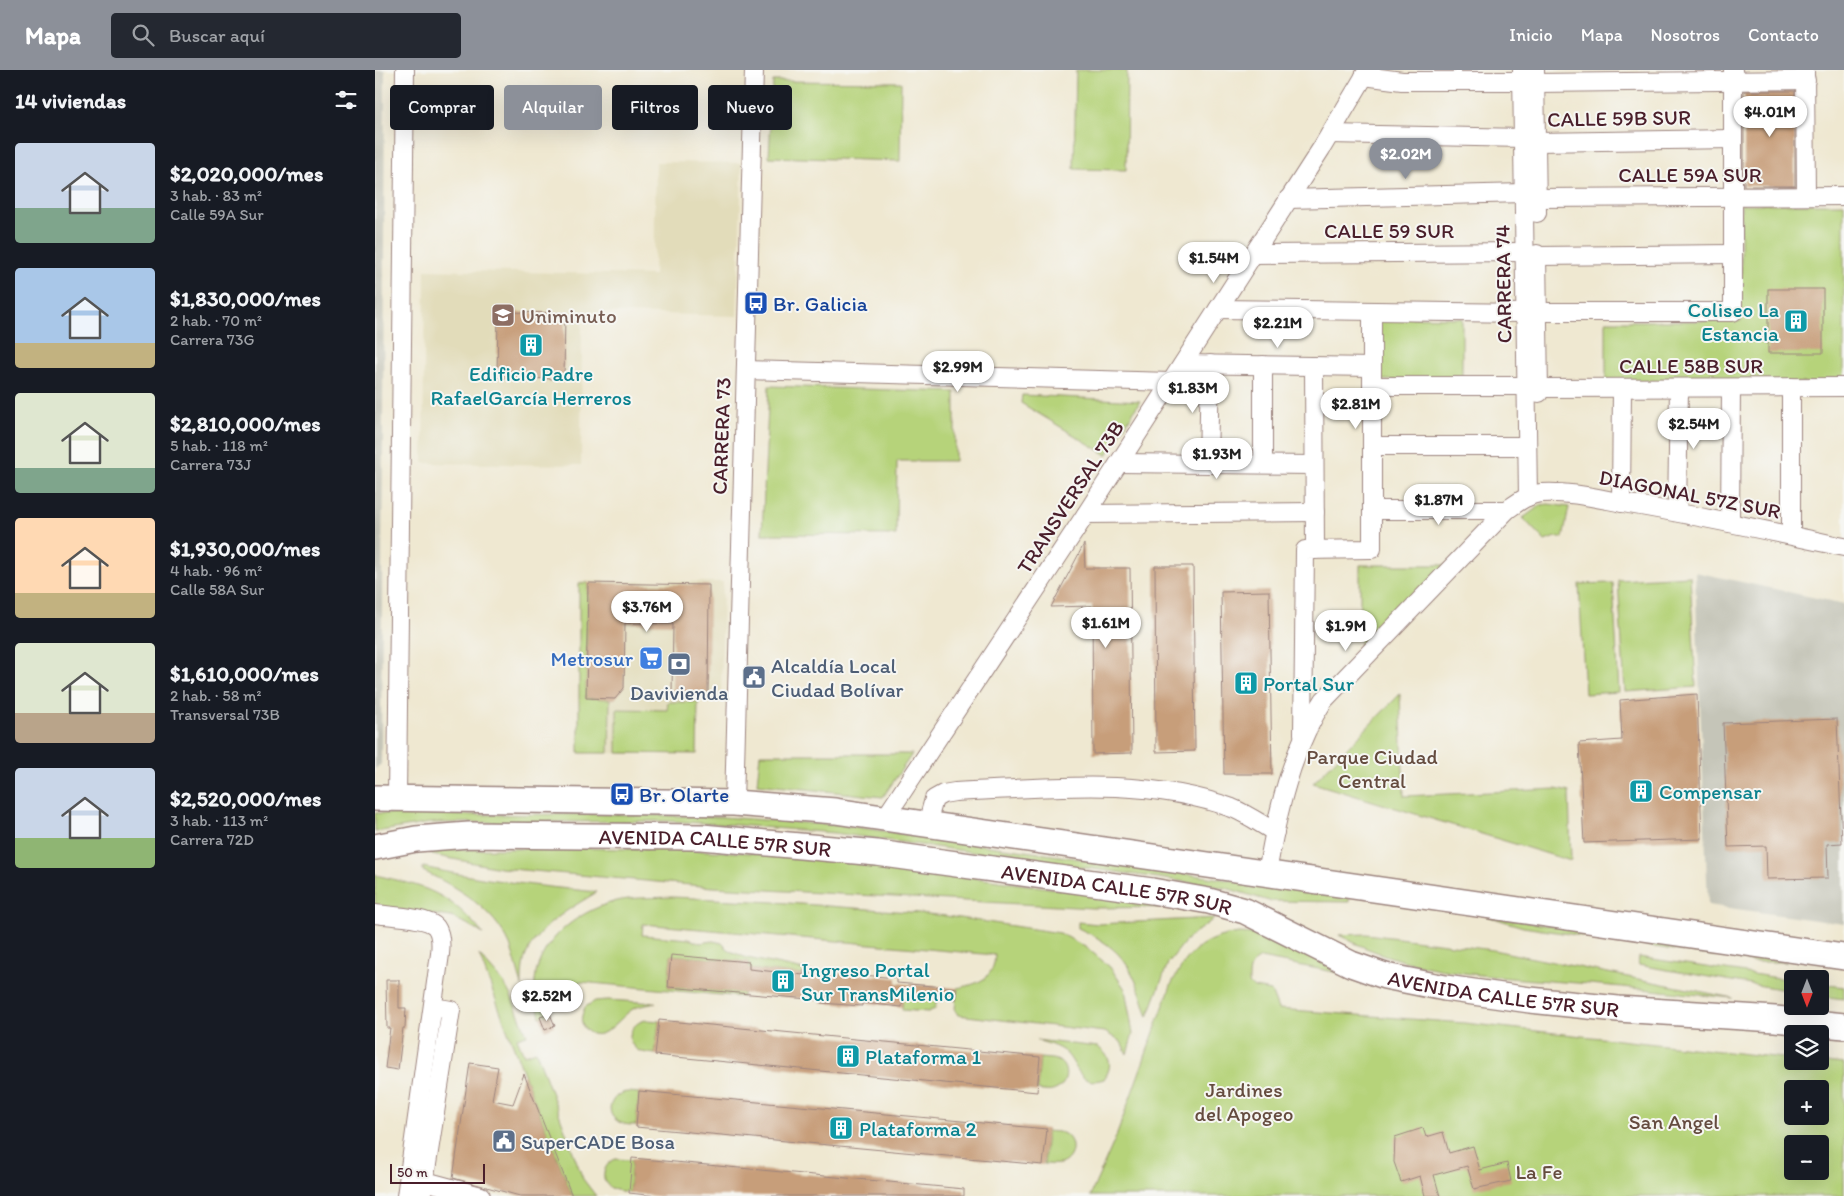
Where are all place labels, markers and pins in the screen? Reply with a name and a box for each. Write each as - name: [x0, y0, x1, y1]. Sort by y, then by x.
- pin: $4.01M: [1729, 96, 1811, 138]
- pin: $2.02M: [1365, 138, 1447, 180]
- pin: $1.54M: [1173, 242, 1255, 284]
- bus stop icon: Br. Galicia: [743, 290, 769, 316]
- place label: Br. Galicia: [773, 291, 868, 316]
- place label: Coliseo La Estancia: [1688, 297, 1779, 346]
- school or university icon: Uniminuto: [490, 302, 516, 328]
- place label: Uniminuto: [521, 303, 617, 328]
- pin: $2.21M: [1237, 306, 1319, 349]
- building icon: Coliseo La Estancia: [1783, 308, 1809, 334]
- building icon: Edificio Padre RafaelGarcía Herreros: [518, 332, 544, 358]
- pin: $2.99M: [917, 350, 999, 393]
- place label: Edificio Padre RafaelGarcía Herreros: [430, 361, 632, 410]
- pin: $1.83M: [1152, 372, 1234, 414]
- pin: $2.81M: [1315, 388, 1397, 430]
- pin: $2.54M: [1653, 408, 1735, 450]
- pin: $1.93M: [1176, 438, 1258, 480]
- pin: $1.87M: [1398, 484, 1480, 526]
- pin: $3.76M: [606, 590, 688, 633]
- pin: $1.61M: [1065, 606, 1147, 649]
- pin: $1.9M: [1311, 610, 1381, 652]
- supermarket icon: Metrosur: [638, 645, 664, 671]
- place label: Metrosur: [551, 646, 634, 671]
- bank icon: Davivienda: [666, 651, 692, 677]
- place label: Alcaldía Local Ciudad Bolívar: [771, 653, 903, 702]
- public building icon: Alcaldía Local Ciudad Bolívar: [741, 664, 767, 690]
- building icon: Portal Sur: [1233, 670, 1259, 696]
- place label: Portal Sur: [1263, 671, 1355, 696]
- place label: Davivienda: [630, 680, 728, 705]
- building icon: Compensar: [1628, 778, 1654, 804]
- place label: Compensar: [1659, 779, 1761, 804]
- bus stop icon: Br. Olarte: [609, 781, 635, 807]
- place label: Br. Olarte: [639, 782, 729, 807]
- place label: Ingreso Portal Sur TransMilenio: [801, 957, 954, 1006]
- building icon: Ingreso Portal Sur TransMilenio: [770, 968, 796, 994]
- pin: $2.52M: [506, 980, 588, 1022]
- building icon: Plataforma 1: [835, 1043, 861, 1069]
- place label: Plataforma 1: [865, 1044, 982, 1069]
- building icon: Plataforma 2: [828, 1115, 854, 1141]
- place label: Plataforma 2: [859, 1116, 977, 1141]
- public building icon: SuperCADE Bosa: [491, 1128, 517, 1154]
- place label: SuperCADE Bosa: [521, 1129, 675, 1154]

